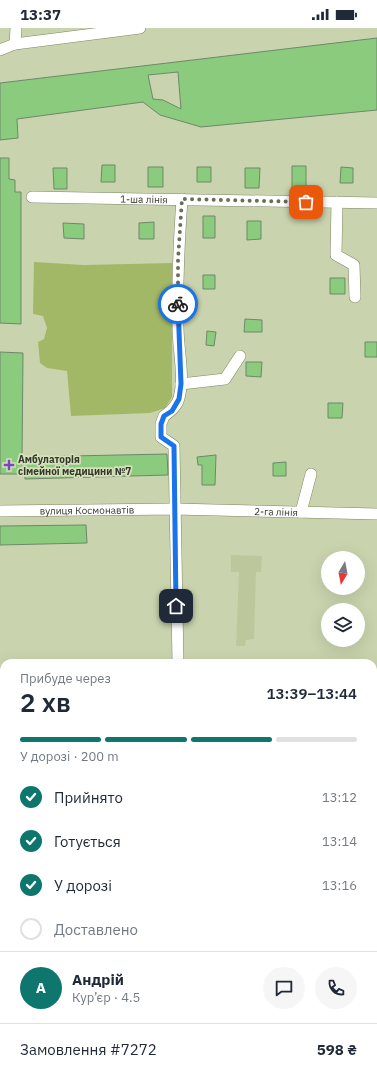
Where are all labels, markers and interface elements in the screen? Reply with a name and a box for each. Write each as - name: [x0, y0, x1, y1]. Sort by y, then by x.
- text: 13:37: [20, 5, 61, 24]
- pin: [289, 185, 323, 219]
- icon: bag: [295, 191, 317, 213]
- street label: 1-ша лінія: [120, 192, 168, 206]
- courier: [158, 284, 198, 324]
- icon: bike: [167, 293, 189, 315]
- place label: Амбулаторія сімейної медицини №7: [18, 453, 131, 478]
- marker: Амбулаторія сімейної медицини №7: [3, 459, 15, 471]
- street label: вулиця Космонавтів: [40, 503, 134, 517]
- street label: 2-га лінія: [254, 504, 298, 519]
- north arrow: [321, 551, 365, 595]
- map controls: [321, 551, 365, 647]
- pin: [159, 589, 193, 623]
- icon: home: [165, 595, 187, 617]
- button: layers: [321, 603, 365, 647]
- text: Прибуде через: [20, 670, 111, 687]
- text: 13:39–13:44: [267, 684, 357, 703]
- text: 2 хв: [20, 685, 71, 719]
- text: У дорозі · 200 m: [20, 748, 119, 765]
- icon: check: [20, 786, 42, 808]
- text: Прийнято: [54, 788, 123, 807]
- text: 13:12: [322, 789, 357, 806]
- icon: check: [20, 830, 42, 852]
- text: Готується: [54, 832, 121, 851]
- text: 13:14: [322, 833, 357, 850]
- icon: check: [20, 874, 42, 896]
- text: У дорозі: [54, 876, 112, 895]
- text: 13:16: [322, 877, 357, 894]
- text: Доставлено: [54, 920, 138, 939]
- button: chat: [263, 967, 305, 1009]
- button: phone: [315, 967, 357, 1009]
- text: Андрій: [72, 970, 124, 989]
- text: А: [36, 978, 46, 997]
- text: Кур’єр · 4.5: [72, 989, 140, 1006]
- text: Замовлення #7272: [20, 1040, 157, 1059]
- text: 598 ₴: [317, 1040, 357, 1059]

